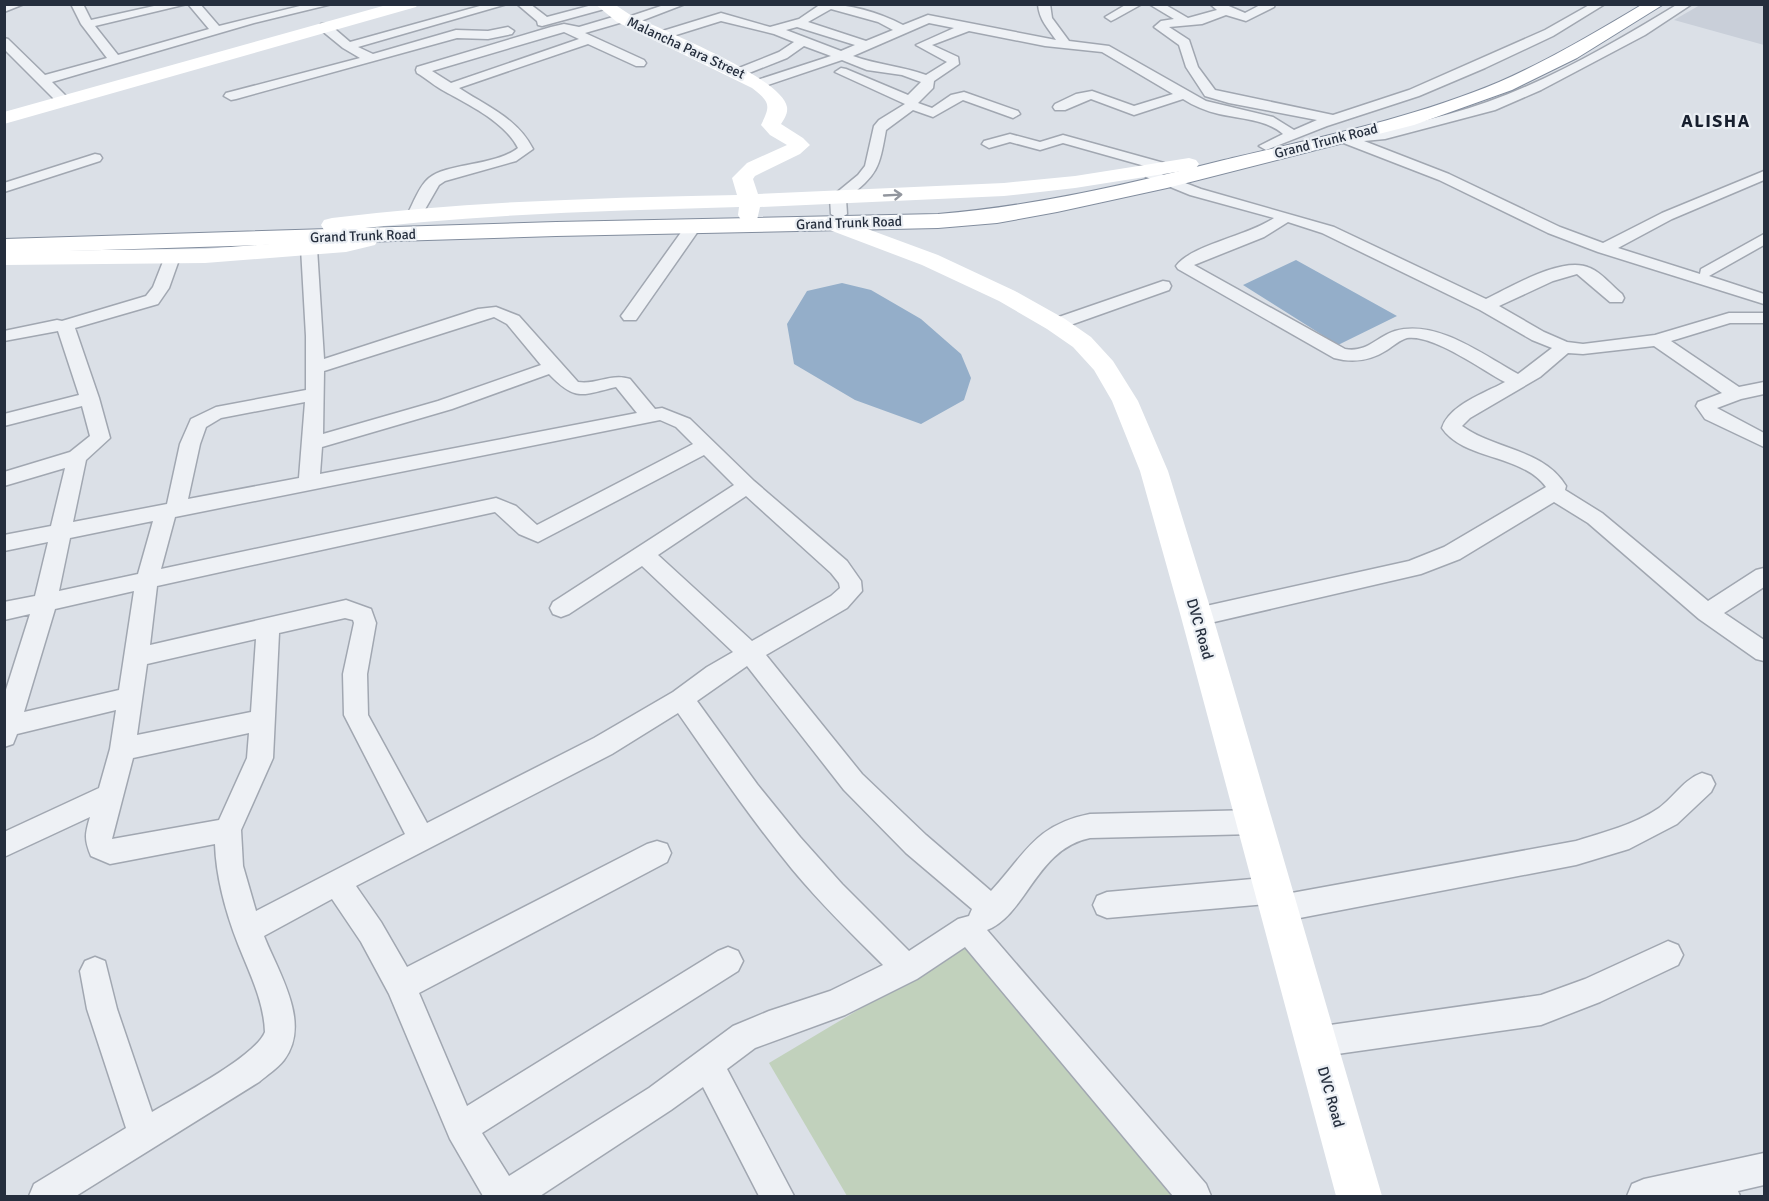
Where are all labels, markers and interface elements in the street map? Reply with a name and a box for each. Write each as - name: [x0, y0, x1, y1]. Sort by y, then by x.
- street label: Malancha Para Street: [624, 13, 748, 83]
- district label: ALISHA: [1681, 110, 1751, 132]
- street label: Grand Trunk Road: [1273, 120, 1379, 162]
- one-way arrow: [883, 190, 903, 201]
- street label: Grand Trunk Road: [796, 213, 902, 233]
- street label: Grand Trunk Road: [310, 226, 416, 246]
- street label: DVC Road: [1183, 596, 1217, 662]
- street label: DVC Road: [1314, 1064, 1348, 1130]

